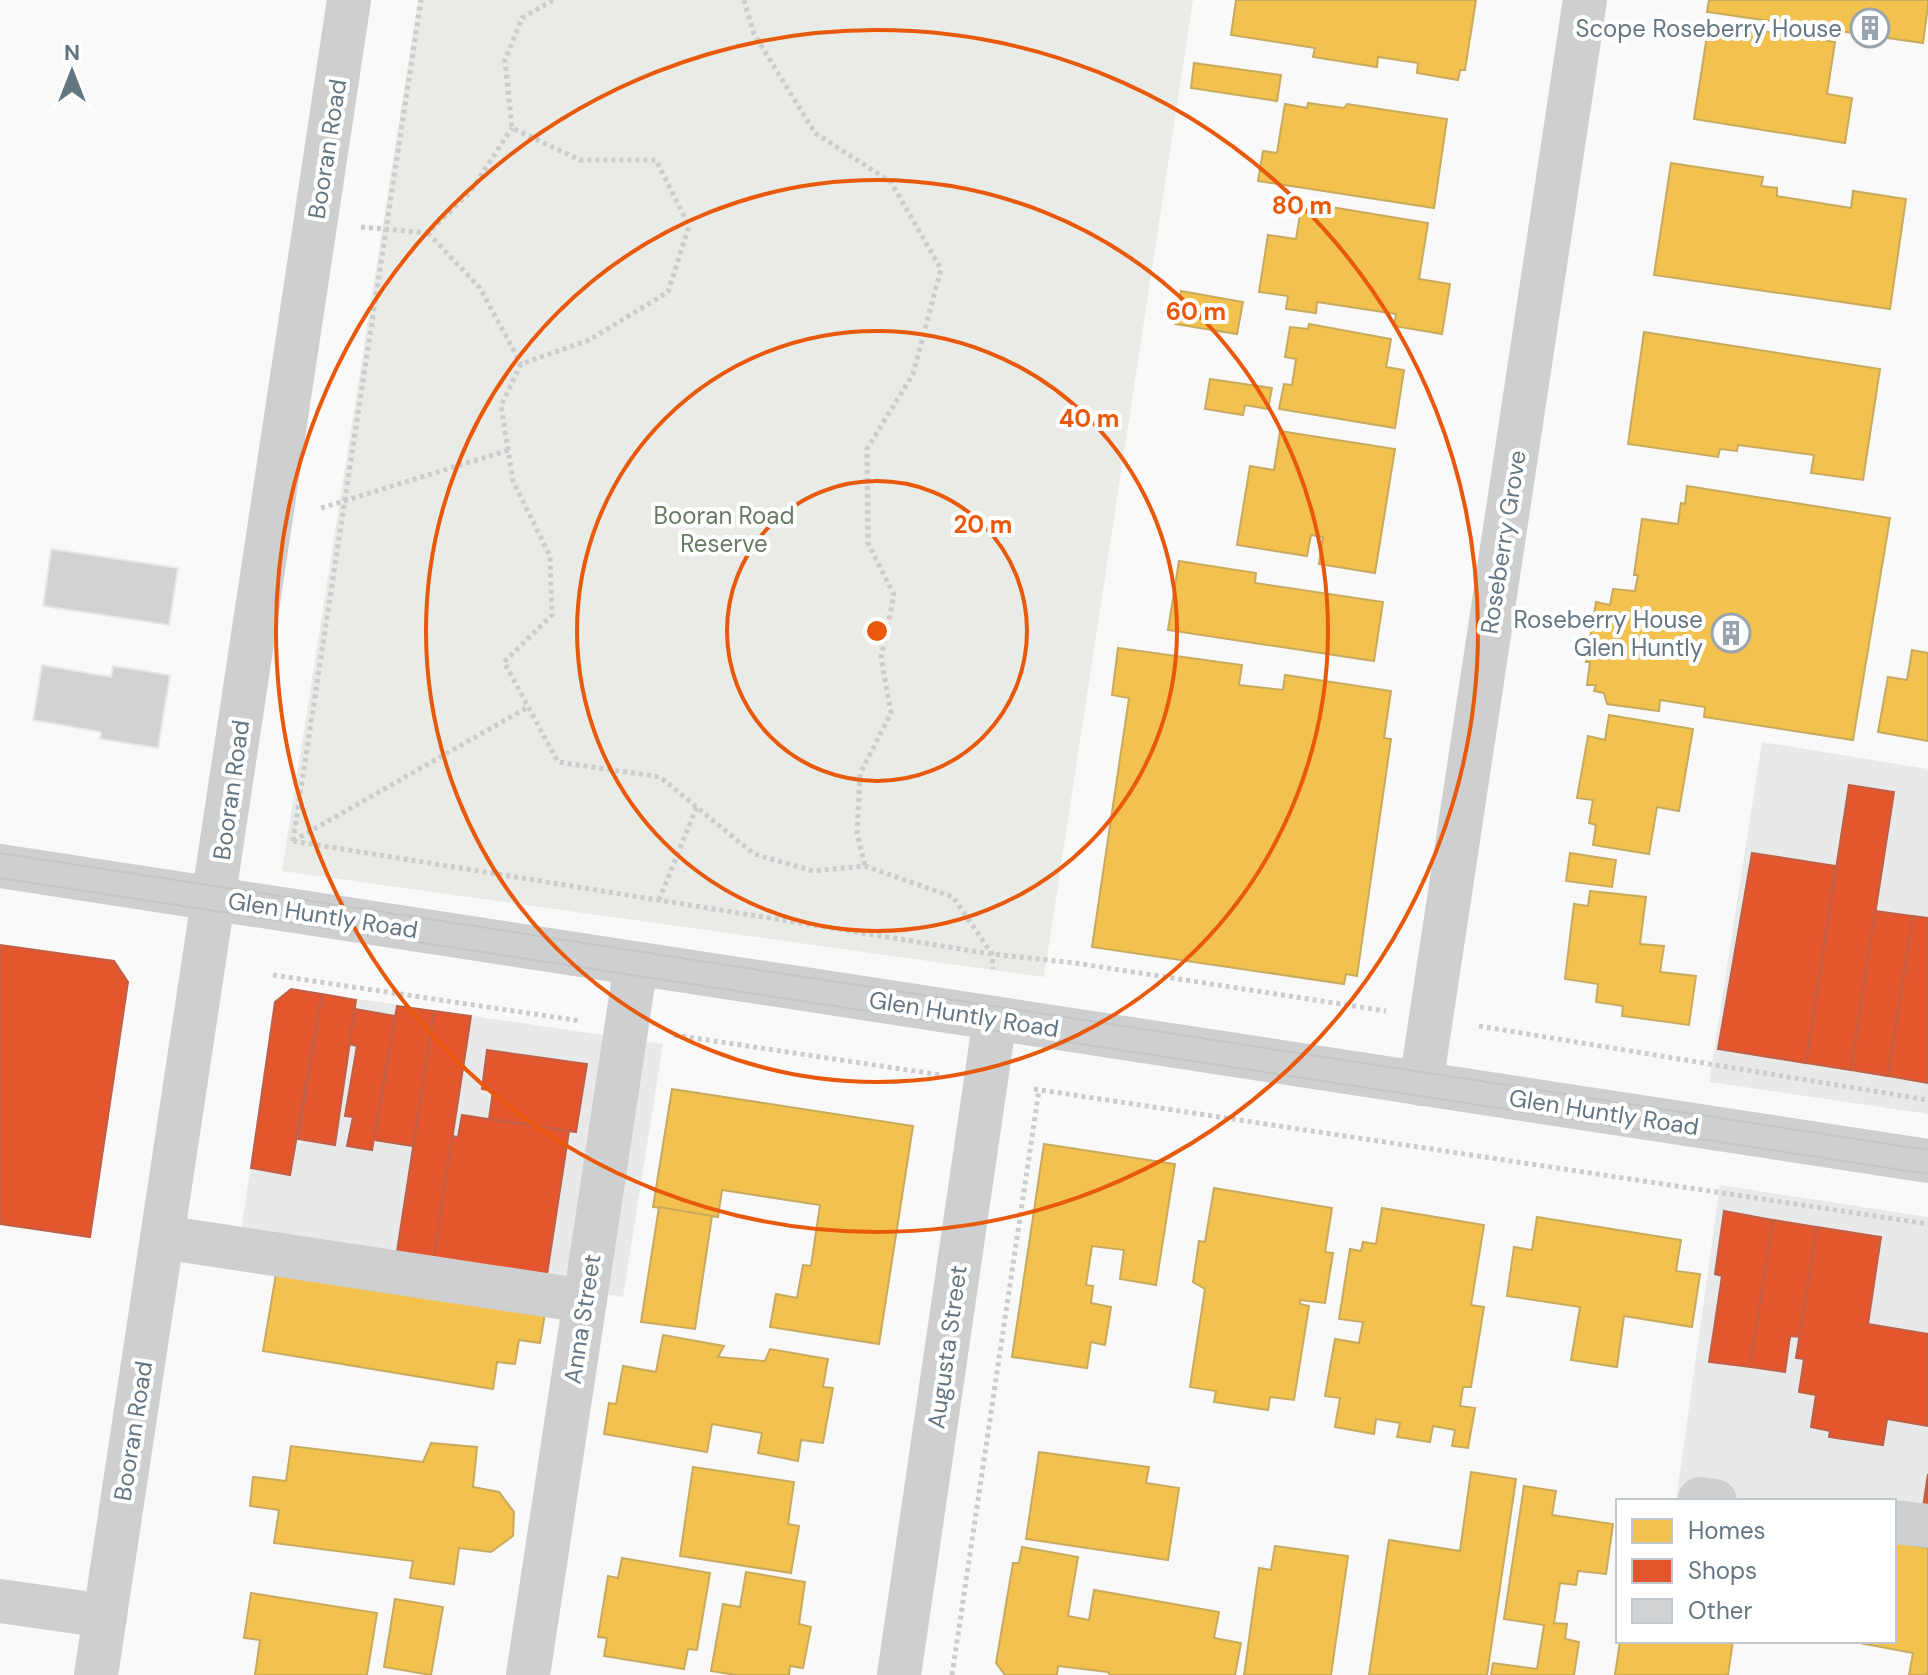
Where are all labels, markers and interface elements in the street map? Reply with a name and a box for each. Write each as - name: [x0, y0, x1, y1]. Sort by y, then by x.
- building icon: Scope Roseberry House: [1849, 7, 1891, 49]
- place label: Scope Roseberry House: [1575, 13, 1842, 44]
- north arrow: [32, 32, 112, 112]
- text: N: [64, 38, 80, 67]
- street label: Booran Road: [301, 77, 353, 221]
- text: 80 m: [1272, 190, 1332, 221]
- text: 60 m: [1166, 296, 1226, 327]
- text: 40 m: [1059, 403, 1119, 434]
- street label: Roseberry Grove: [1473, 448, 1533, 636]
- park label: Booran Road Reserve: [654, 500, 794, 559]
- text: 20 m: [954, 509, 1012, 540]
- place label: Roseberry House Glen Huntly: [1513, 604, 1703, 663]
- building icon: Roseberry House Glen Huntly: [1710, 612, 1752, 654]
- centre of rings: [863, 617, 891, 645]
- street label: Booran Road: [206, 718, 256, 862]
- street label: Glen Huntly Road: [226, 885, 420, 945]
- street label: Glen Huntly Road: [867, 984, 1061, 1044]
- street label: Glen Huntly Road: [1507, 1082, 1701, 1142]
- street label: Anna Street: [556, 1252, 608, 1386]
- street label: Augusta Street: [920, 1263, 974, 1431]
- street label: Booran Road: [107, 1359, 159, 1503]
- legend: [1616, 1499, 1896, 1643]
- text: Homes: [1688, 1515, 1766, 1546]
- text: Shops: [1688, 1555, 1757, 1586]
- text: Other: [1688, 1595, 1752, 1626]

